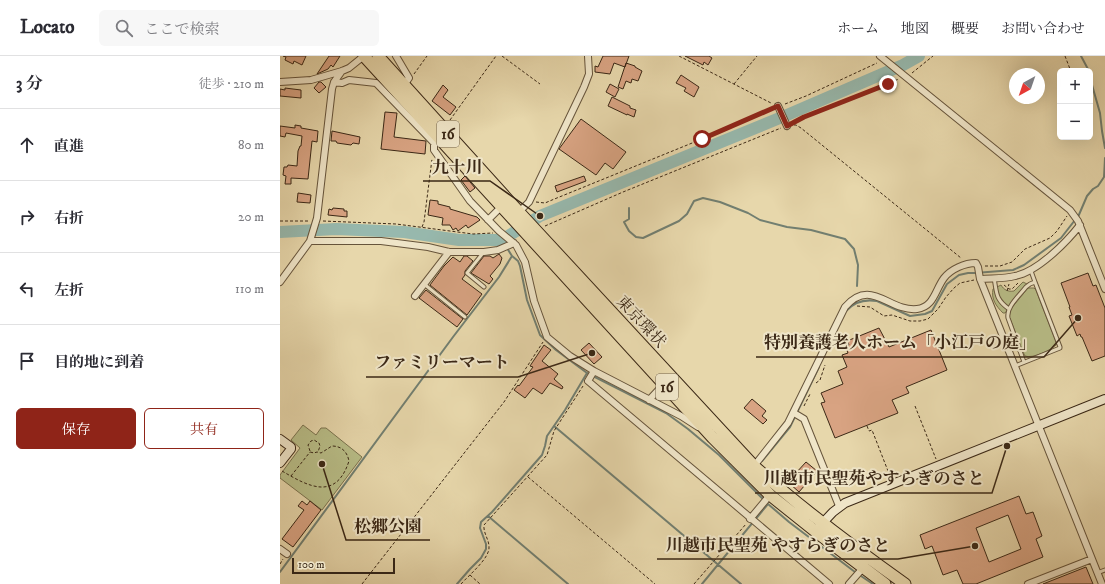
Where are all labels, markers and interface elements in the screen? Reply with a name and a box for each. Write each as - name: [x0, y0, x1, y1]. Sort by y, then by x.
- search box: [99, 10, 379, 46]
- text: Locato: [20, 16, 75, 39]
- icon: search: [113, 17, 135, 39]
- text: ここで検索: [145, 20, 220, 39]
- text: ホーム: [837, 20, 879, 38]
- text: 地図: [901, 20, 929, 38]
- text: 概要: [951, 20, 979, 38]
- text: お問い合わせ: [1001, 20, 1085, 38]
- north arrow: [1009, 68, 1045, 104]
- map controls: [1057, 68, 1093, 140]
- button: +: [1057, 68, 1093, 104]
- text: 3 分: [16, 73, 43, 95]
- route end: [879, 75, 897, 93]
- text: 徒歩 · 210 m: [199, 76, 264, 92]
- button: −: [1057, 104, 1093, 140]
- road number: 16: [437, 121, 459, 147]
- route start: [693, 130, 711, 148]
- icon: ahead: [16, 134, 38, 156]
- text: 直進: [54, 137, 84, 156]
- text: 80 m: [238, 137, 264, 153]
- callout: 九十川: [423, 152, 490, 181]
- text: 九十川: [432, 157, 483, 179]
- icon: right: [16, 206, 38, 228]
- text: 右折: [54, 209, 84, 228]
- text: 20 m: [238, 209, 264, 225]
- icon: left: [16, 278, 38, 300]
- text: 左折: [54, 281, 84, 300]
- text: 110 m: [235, 281, 264, 297]
- street label: 東京環状: [612, 291, 670, 352]
- callout: 特別養護老人ホーム「小江戸の庭」: [756, 328, 1044, 357]
- text: 特別養護老人ホーム「小江戸の庭」: [764, 332, 1036, 354]
- callout: ファミリーマート: [366, 348, 518, 377]
- icon: arrive: [16, 350, 38, 372]
- text: ファミリーマート: [374, 352, 510, 374]
- text: 目的地に到着: [54, 353, 144, 372]
- road number: 16: [656, 374, 678, 400]
- button: 保存: [16, 408, 136, 449]
- button: 共有: [144, 408, 264, 449]
- callout: 川越市民聖苑やすらぎのさと: [755, 464, 992, 493]
- text: 川越市民聖苑やすらぎのさと: [764, 468, 985, 490]
- callout: 松郷公園: [346, 511, 430, 540]
- text: 松郷公園: [354, 516, 422, 538]
- callout: 川越市民聖苑 やすらぎのさと: [657, 530, 898, 559]
- text: 川越市民聖苑 やすらぎのさと: [666, 535, 890, 557]
- scale bar: [292, 556, 395, 575]
- text: 100 m: [298, 558, 324, 572]

